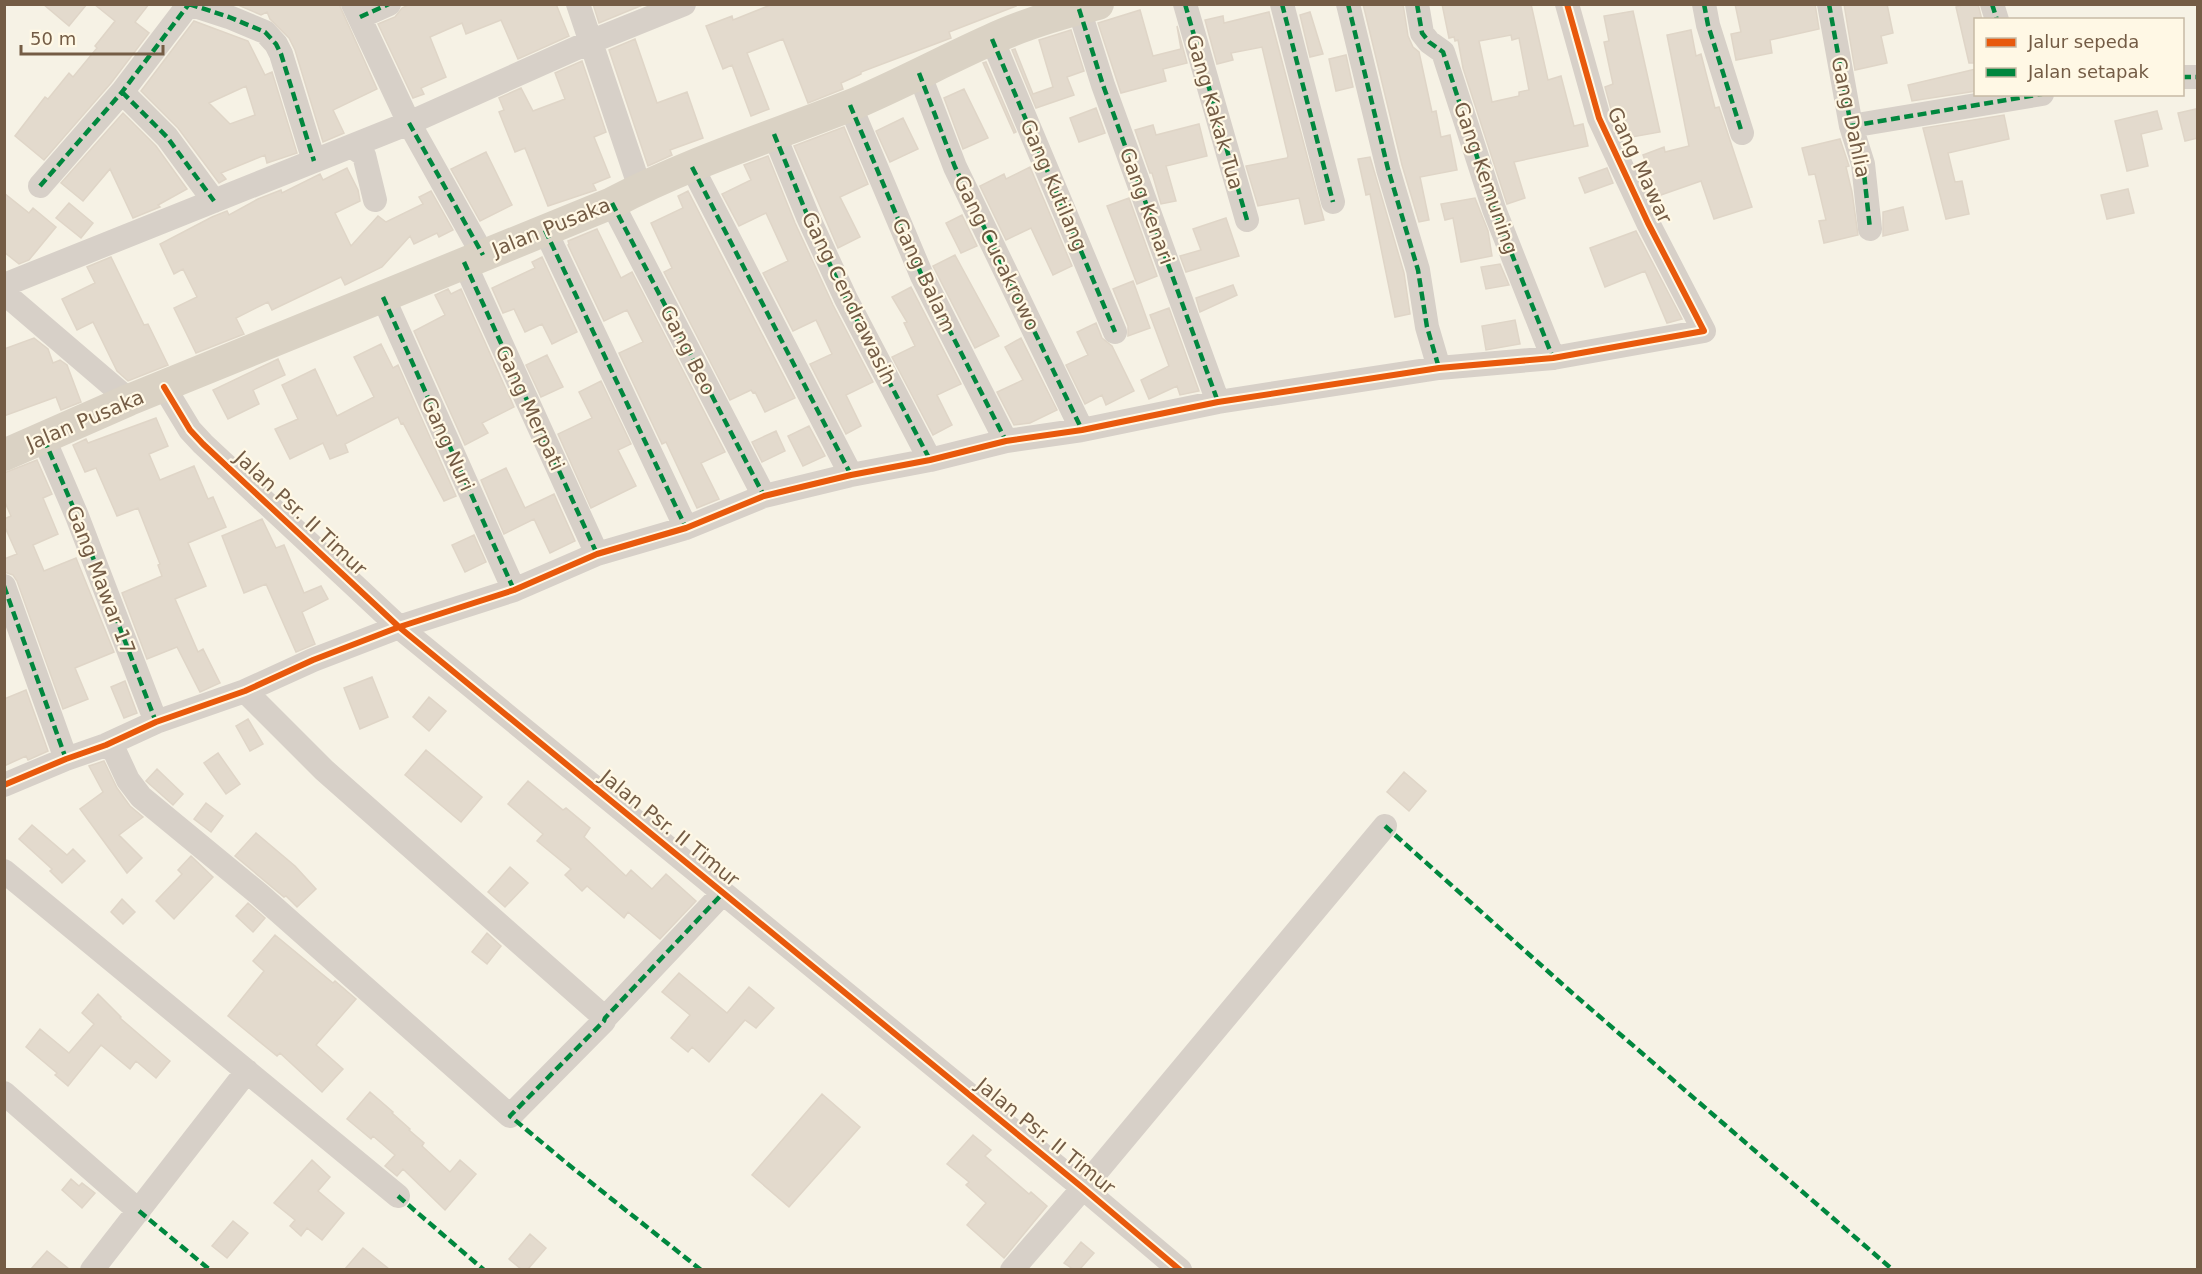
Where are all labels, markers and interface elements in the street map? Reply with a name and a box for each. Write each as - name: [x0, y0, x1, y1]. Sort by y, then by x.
- scale bar: [21, 18, 164, 56]
- legend: [1974, 18, 2184, 96]
- text: 50 m: [30, 28, 76, 49]
- text: Jalur sepeda: [2027, 31, 2139, 52]
- street label: Gang Kakak Tua: [1181, 32, 1249, 192]
- street label: Gang Dahlia: [1826, 54, 1876, 180]
- text: Jalan setapak: [2027, 61, 2149, 82]
- street label: Gang Kemuning: [1449, 99, 1523, 257]
- street label: Gang Mawar: [1603, 103, 1678, 228]
- street label: Gang Kutilang: [1015, 115, 1093, 255]
- street label: Gang Kenari: [1115, 144, 1179, 268]
- street label: Gang Cucakrowo: [949, 172, 1045, 334]
- street label: Jalan Pusaka: [486, 192, 614, 262]
- street label: Gang Cendrawasih: [797, 208, 901, 388]
- street label: Gang Balam: [887, 214, 961, 336]
- street label: Gang Beo: [655, 301, 721, 399]
- street label: Gang Merpati: [490, 341, 570, 475]
- street label: Jalan Pusaka: [21, 384, 147, 456]
- street label: Gang Nuri: [417, 393, 479, 495]
- street label: Jalan Psr. II Timur: [228, 444, 373, 581]
- street label: Gang Mawar 17: [62, 502, 140, 658]
- street label: Jalan Psr. II Timur: [594, 763, 745, 892]
- street label: Jalan Psr. II Timur: [970, 1071, 1121, 1200]

